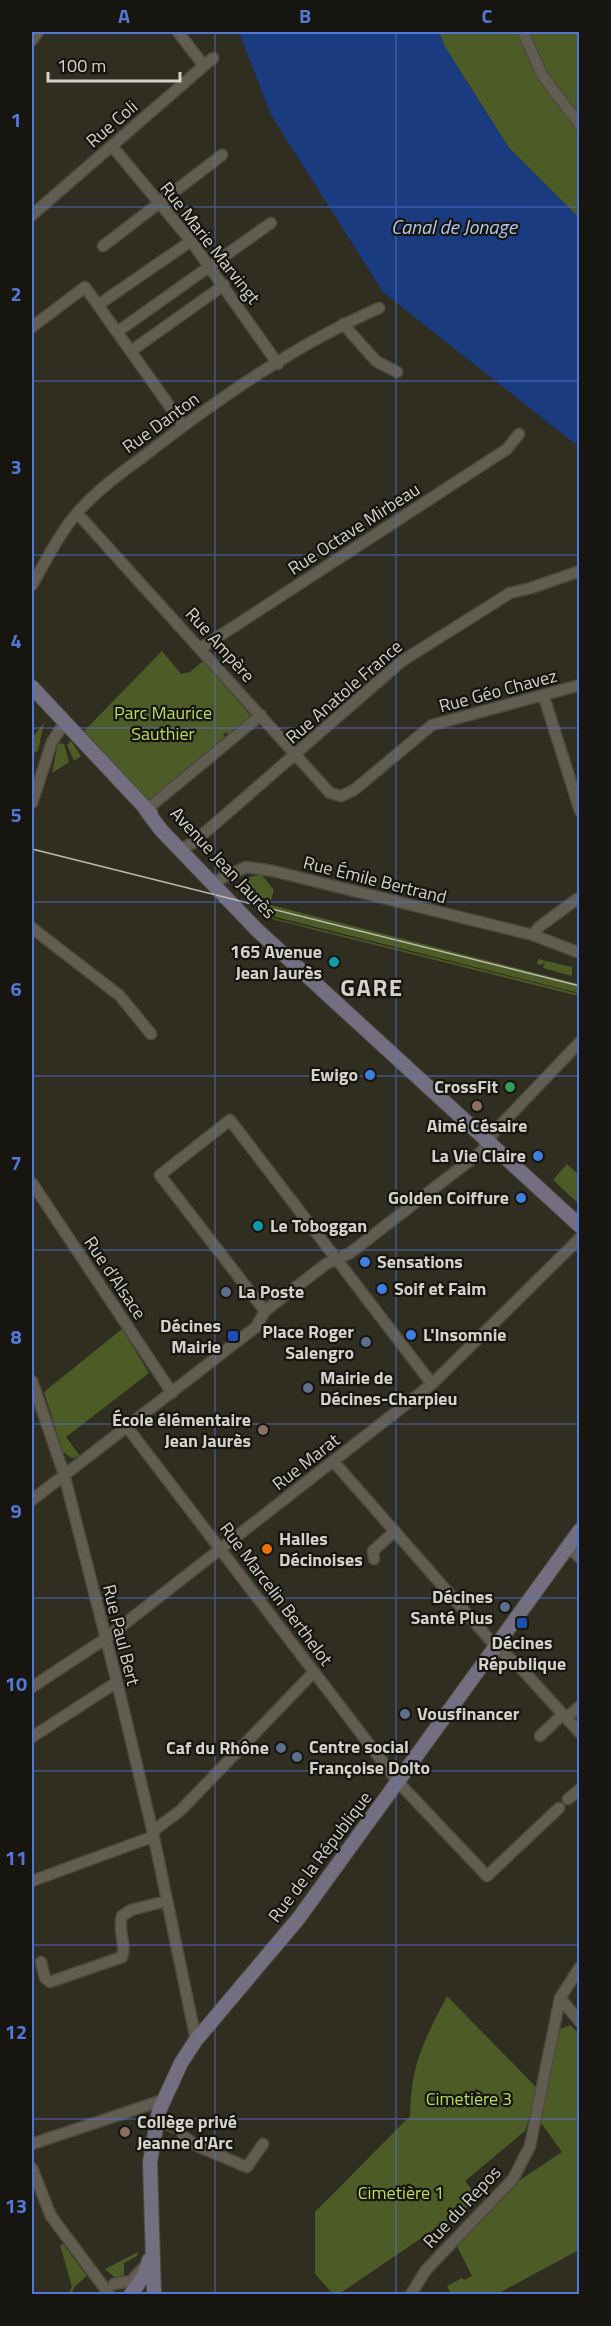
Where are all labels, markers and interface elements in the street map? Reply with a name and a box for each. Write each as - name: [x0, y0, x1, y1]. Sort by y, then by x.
- text: A: [118, 0, 130, 31]
- text: B: [299, 0, 311, 31]
- text: C: [482, 0, 493, 31]
- scale bar: [48, 45, 180, 83]
- text: 100 m: [57, 52, 106, 79]
- street label: Rue Coli: [80, 93, 143, 154]
- text: 1: [10, 104, 22, 135]
- street label: Rue Marie Marvingt: [154, 176, 267, 310]
- water label: Canal de Jonage: [391, 211, 519, 242]
- text: 2: [10, 278, 22, 309]
- street label: Rue Danton: [117, 385, 205, 460]
- text: 3: [10, 451, 22, 482]
- street label: Rue Octave Mirbeau: [282, 476, 425, 581]
- street label: Rue Ampère: [179, 601, 262, 688]
- text: 4: [10, 625, 22, 656]
- street label: Rue Anatole France: [279, 633, 408, 750]
- street label: Rue Géo Chavez: [436, 662, 560, 719]
- park label: Parc Maurice Sauthier: [114, 699, 212, 747]
- text: 5: [10, 799, 22, 830]
- street label: Avenue Jean Jaurès: [164, 801, 282, 925]
- street label: Rue Émile Bertrand: [301, 849, 450, 910]
- place label: 165 Avenue Jean Jaurès: [230, 938, 322, 986]
- marker: 165 Avenue Jean Jaurès: [327, 955, 341, 969]
- district label: GARE: [340, 969, 404, 1005]
- text: 6: [10, 973, 22, 1004]
- place label: Ewigo: [310, 1061, 358, 1088]
- marker: Ewigo: [363, 1068, 377, 1082]
- place label: CrossFit: [434, 1073, 498, 1100]
- marker: CrossFit: [503, 1080, 517, 1094]
- marker: Aimé Césaire: [470, 1099, 484, 1113]
- place label: Aimé Césaire: [427, 1112, 527, 1139]
- place label: La Vie Claire: [431, 1142, 526, 1169]
- text: 7: [10, 1147, 22, 1178]
- marker: La Vie Claire: [531, 1149, 545, 1163]
- place label: Golden Coiffure: [388, 1184, 509, 1211]
- marker: Golden Coiffure: [514, 1191, 528, 1205]
- place label: Le Toboggan: [270, 1212, 367, 1239]
- marker: Le Toboggan: [251, 1219, 265, 1233]
- street label: Rue d'Alsace: [78, 1231, 153, 1325]
- place label: Sensations: [377, 1248, 463, 1275]
- marker: Sensations: [358, 1255, 372, 1269]
- place label: Soif et Faim: [394, 1275, 486, 1302]
- place label: La Poste: [238, 1278, 304, 1305]
- marker: Soif et Faim: [375, 1282, 389, 1296]
- marker: La Poste: [219, 1285, 233, 1299]
- place label: Décines Mairie: [160, 1312, 221, 1360]
- place label: Place Roger Salengro: [262, 1318, 354, 1366]
- text: 8: [10, 1321, 22, 1352]
- place label: L'Insomnie: [423, 1321, 506, 1348]
- marker: L'Insomnie: [404, 1328, 418, 1342]
- marker: Décines Mairie: [226, 1329, 240, 1343]
- marker: Place Roger Salengro: [359, 1335, 373, 1349]
- place label: Mairie de Décines-Charpieu: [320, 1364, 458, 1412]
- marker: Mairie de Décines-Charpieu: [301, 1381, 315, 1395]
- place label: École élémentaire Jean Jaurès: [112, 1406, 251, 1454]
- marker: École élémentaire Jean Jaurès: [256, 1423, 270, 1437]
- street label: Rue Marat: [266, 1426, 346, 1497]
- text: 9: [10, 1495, 22, 1526]
- street label: Rue Marcelin Berthelot: [213, 1516, 340, 1672]
- place label: Halles Décinoises: [279, 1525, 363, 1573]
- marker: Halles Décinoises: [260, 1542, 274, 1556]
- street label: Rue Paul Bert: [96, 1581, 147, 1689]
- place label: Décines Santé Plus: [410, 1583, 493, 1631]
- marker: Décines Santé Plus: [498, 1600, 512, 1614]
- marker: Décines République: [515, 1616, 529, 1630]
- place label: Décines République: [478, 1629, 566, 1677]
- text: 10: [5, 1668, 27, 1699]
- place label: Vousfinancer: [417, 1700, 520, 1727]
- marker: Vousfinancer: [398, 1707, 412, 1721]
- place label: Centre social Françoise Dolto: [309, 1733, 430, 1781]
- place label: Caf du Rhône: [166, 1734, 269, 1761]
- marker: Caf du Rhône: [274, 1741, 288, 1755]
- marker: Centre social Françoise Dolto: [290, 1750, 304, 1764]
- street label: Rue de la République: [261, 1785, 378, 1928]
- text: 11: [5, 1842, 27, 1873]
- text: 12: [5, 2016, 27, 2047]
- park label: Cimetière 3: [426, 2085, 512, 2112]
- place label: Collège privé Jeanne d'Arc: [137, 2108, 237, 2156]
- marker: Collège privé Jeanne d'Arc: [118, 2125, 132, 2139]
- street label: Rue du Repos: [416, 2159, 507, 2254]
- park label: Cimetière 1: [358, 2179, 444, 2206]
- text: 13: [5, 2190, 27, 2221]

